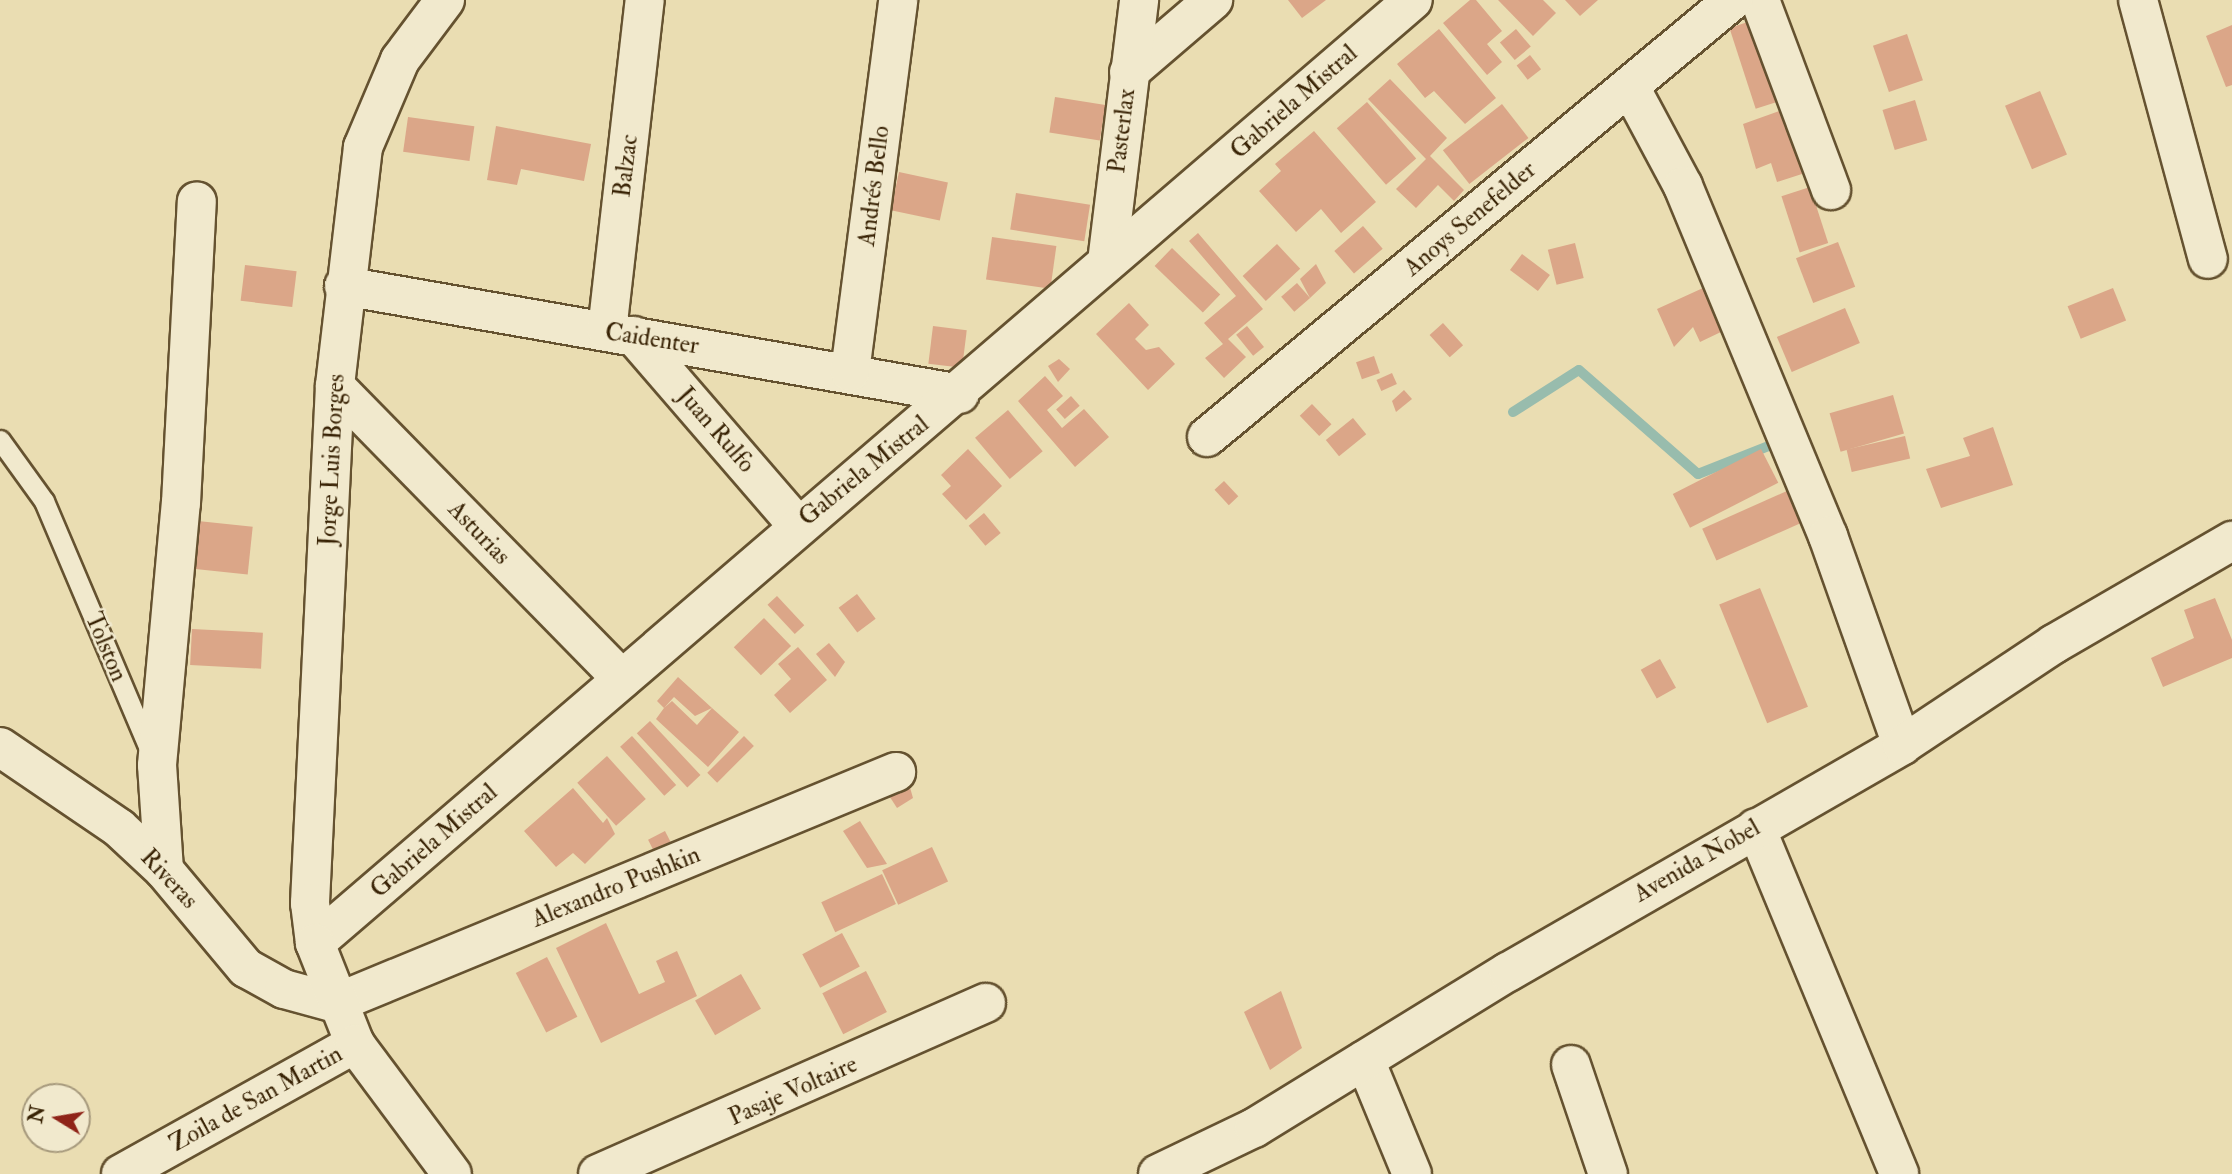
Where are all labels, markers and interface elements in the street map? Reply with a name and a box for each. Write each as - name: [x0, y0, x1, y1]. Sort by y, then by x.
- street label: Gabriela Mistral: [1225, 39, 1363, 165]
- street label: Pasterlax: [1103, 87, 1141, 175]
- street label: Andrés Bello: [852, 124, 896, 248]
- street label: Balzac: [608, 133, 644, 199]
- street label: Anoys Senefelder: [1398, 156, 1542, 282]
- street label: Caidenter: [603, 317, 701, 361]
- street label: Jorge Luis Borges: [313, 373, 351, 547]
- street label: Juan Rulfo: [671, 381, 761, 479]
- street label: Gabriela Mistral: [793, 410, 935, 532]
- street label: Asturias: [442, 495, 516, 571]
- street label: Tolston: [79, 608, 133, 686]
- street label: Gabriela Mistral: [365, 778, 503, 904]
- street label: Avenida Nobel: [1629, 813, 1765, 909]
- street label: Alexandro Pushkin: [528, 840, 704, 934]
- street label: Riveras: [134, 843, 204, 915]
- street label: Zoila de San Martin: [165, 1040, 347, 1158]
- street label: Pasaje Voltaire: [724, 1050, 862, 1132]
- north arrow: [21, 1083, 91, 1153]
- text: N: [24, 1104, 51, 1125]

